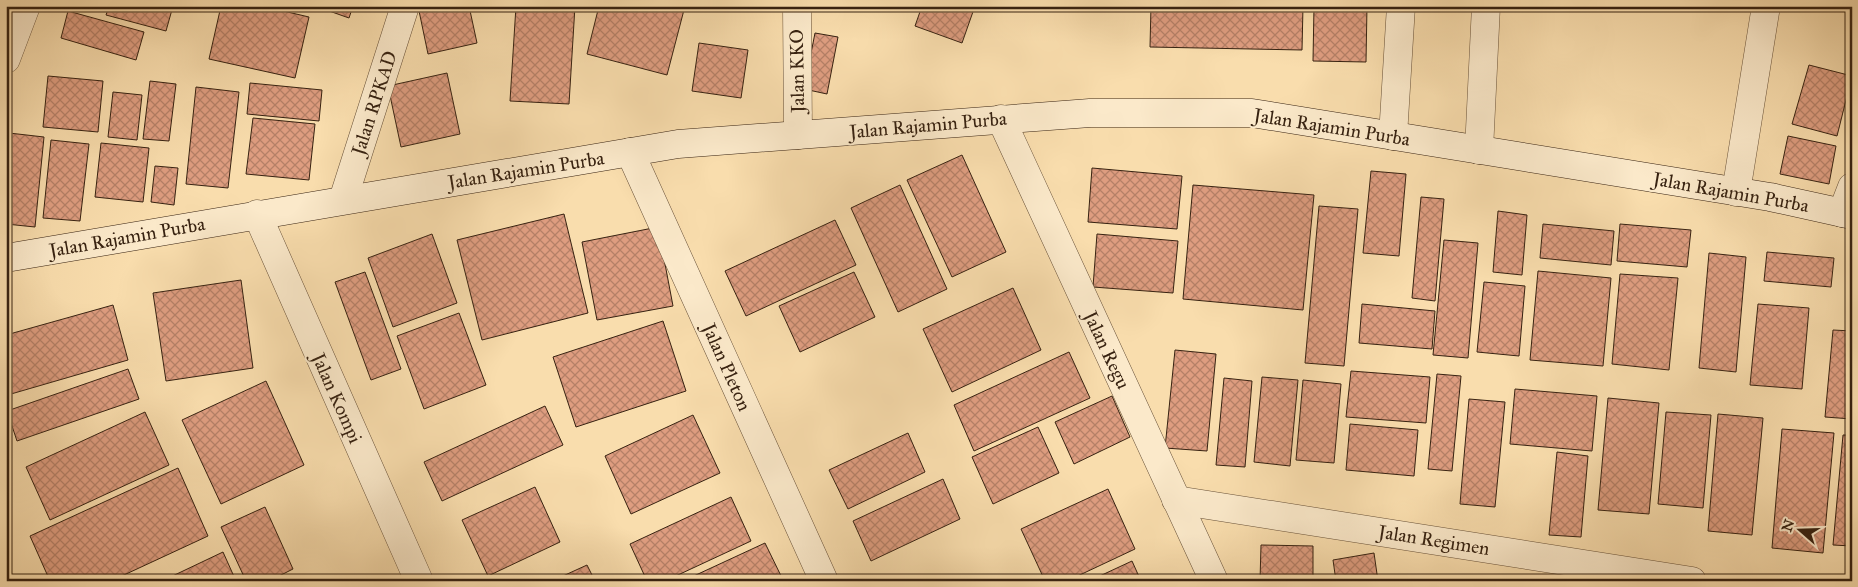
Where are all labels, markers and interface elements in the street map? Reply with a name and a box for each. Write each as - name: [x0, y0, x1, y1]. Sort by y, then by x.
- street label: Jalan KKO: [785, 29, 810, 115]
- street label: Jalan RPKAD: [346, 48, 403, 160]
- street label: Jalan Rajamin Purba: [1250, 103, 1413, 152]
- street label: Jalan Rajamin Purba: [846, 107, 1009, 145]
- street label: Jalan Rajamin Purba: [444, 146, 607, 195]
- street label: Jalan Rajamin Purba: [1649, 167, 1812, 218]
- street label: Jalan Rajamin Purba: [45, 212, 208, 263]
- street label: Jalan Regu: [1077, 306, 1135, 393]
- street label: Jalan Pleton: [696, 318, 756, 415]
- street label: Jalan Kompi: [305, 347, 367, 447]
- north arrow: [1776, 504, 1826, 554]
- text: N: [1778, 517, 1798, 534]
- street label: Jalan Regimen: [1375, 520, 1491, 561]

